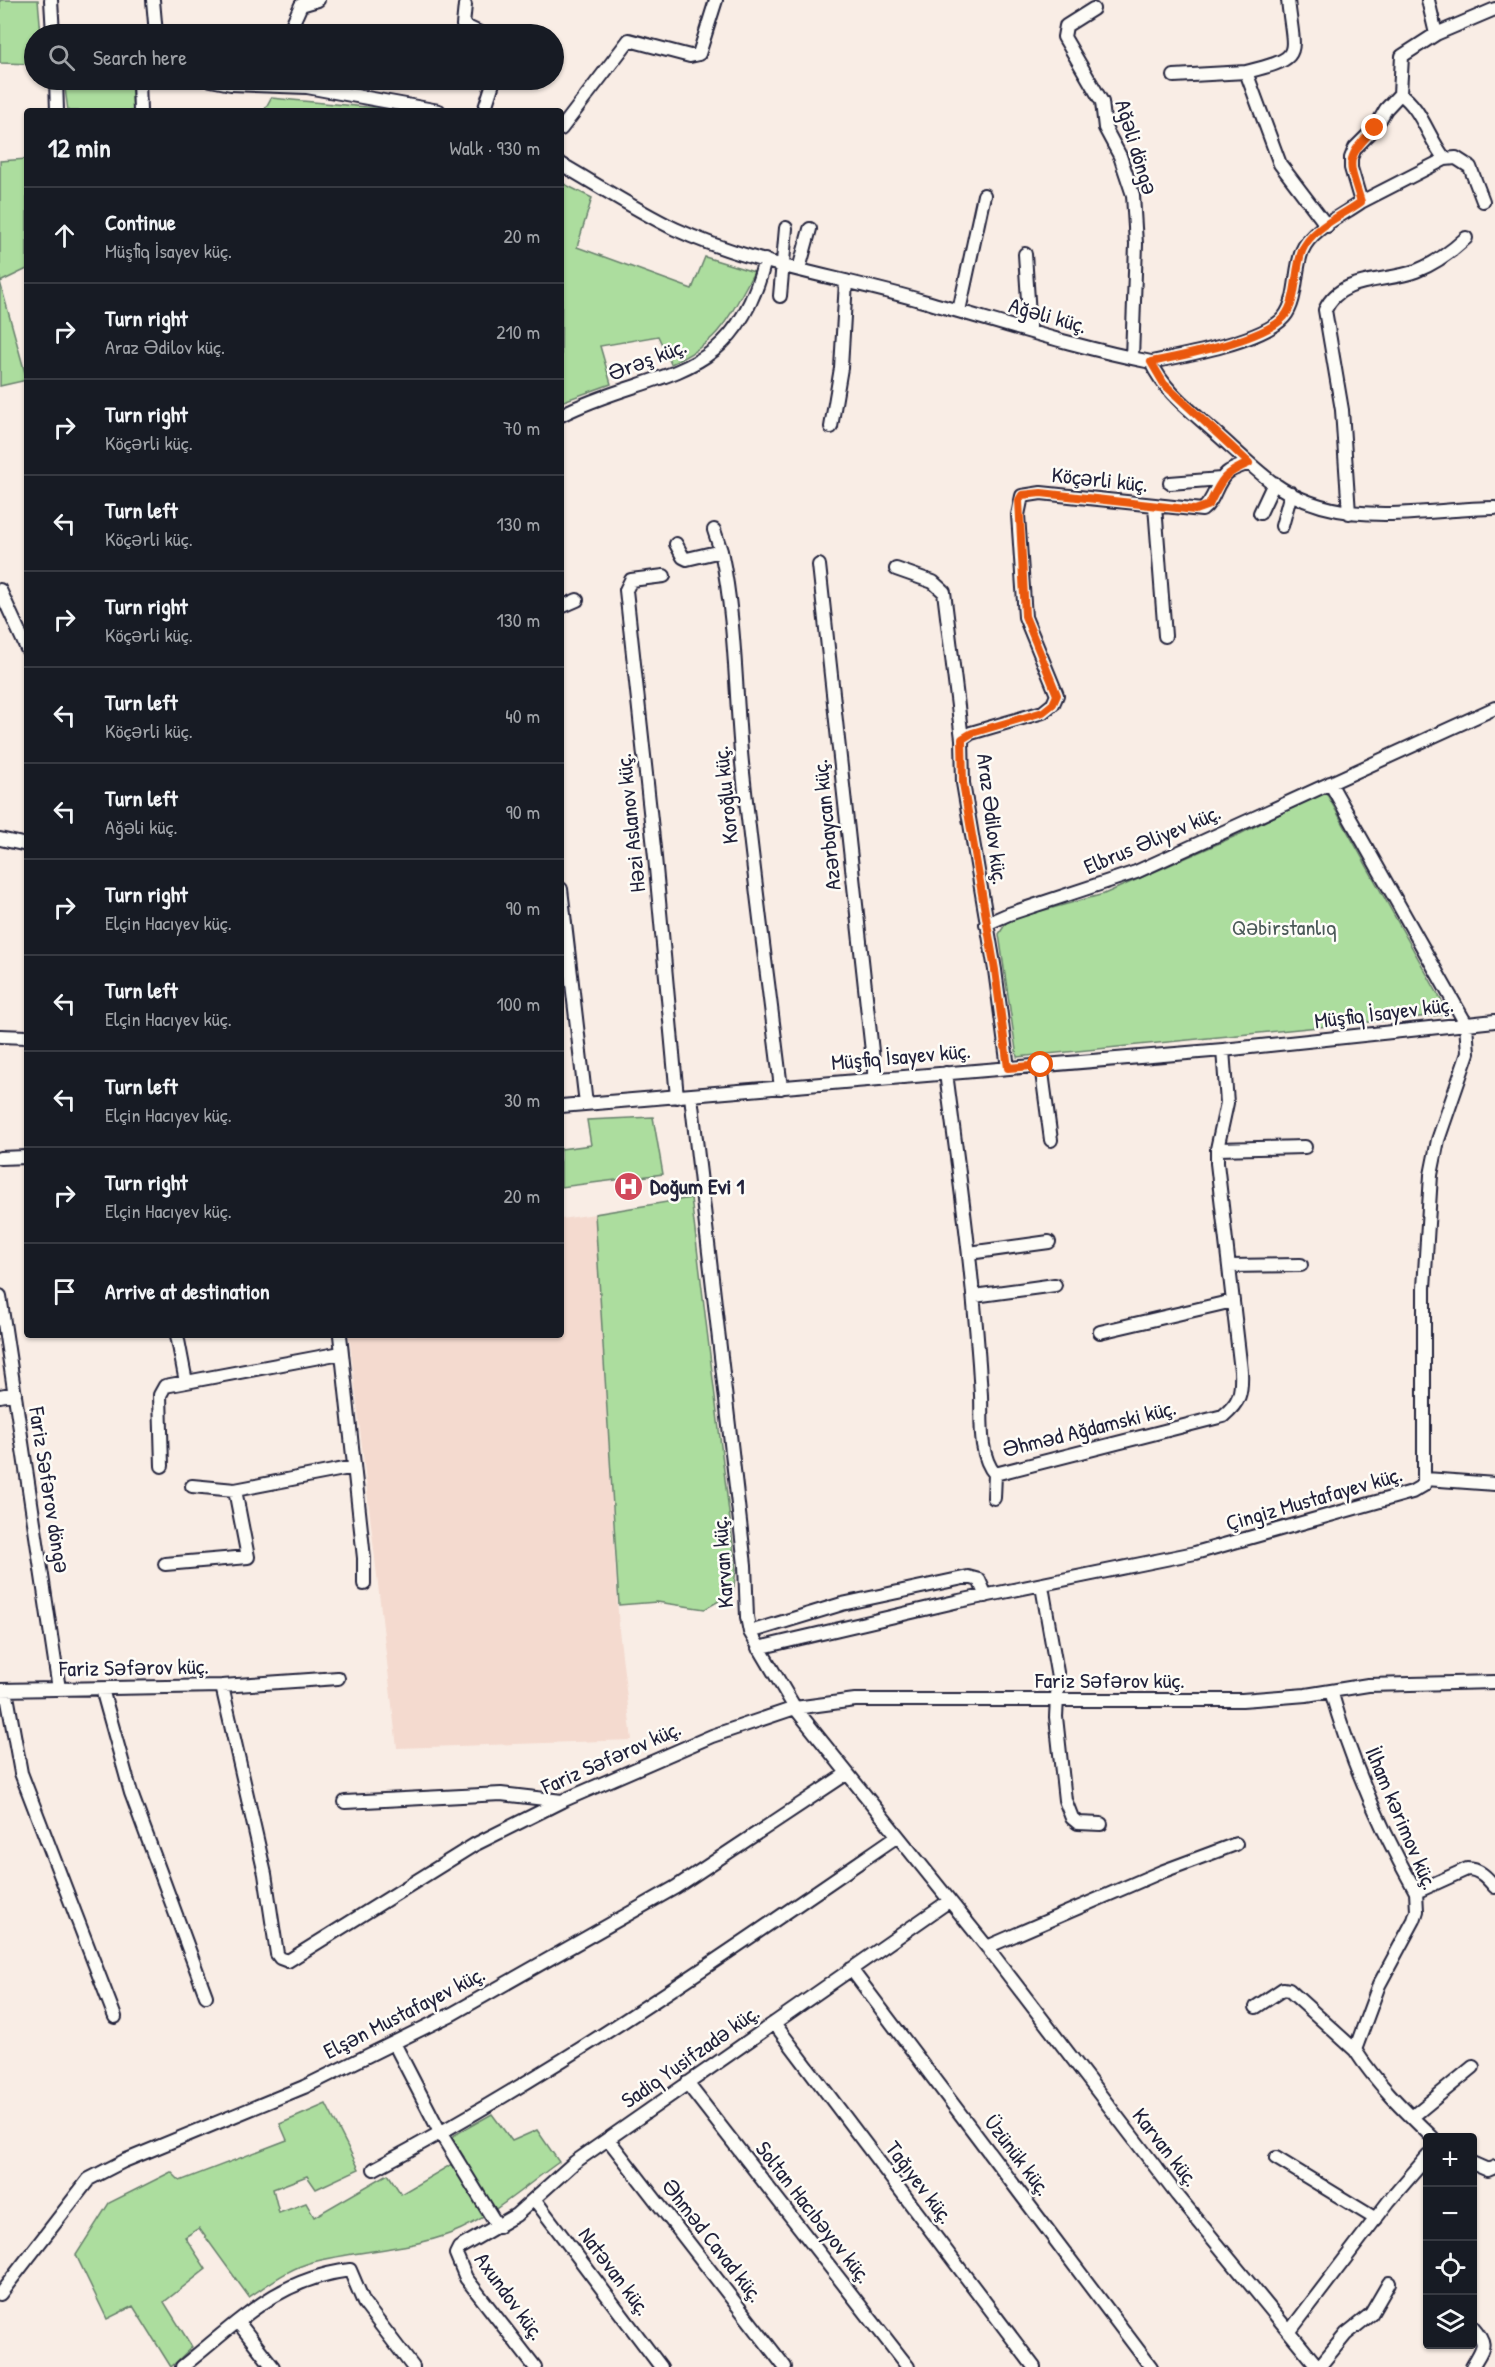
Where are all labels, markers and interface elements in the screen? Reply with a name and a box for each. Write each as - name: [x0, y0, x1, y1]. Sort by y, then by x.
- search box: [24, 24, 564, 90]
- icon: search: [45, 41, 78, 74]
- text: Search here: [93, 42, 187, 72]
- street label: Ağəli döngə: [1108, 96, 1166, 198]
- route end: [1361, 114, 1387, 140]
- text: 12 min: [48, 130, 111, 165]
- text: Walk · 930 m: [450, 134, 540, 161]
- text: Continue: [105, 207, 176, 237]
- icon: ahead: [48, 219, 81, 252]
- text: 20 m: [503, 222, 540, 249]
- text: Müşfiq İsayev küç.: [105, 237, 232, 264]
- street label: Ağəli küç.: [1006, 290, 1090, 340]
- text: Turn right: [105, 303, 188, 333]
- icon: right: [48, 315, 81, 348]
- text: 210 m: [496, 318, 540, 345]
- street label: Ərəş küç.: [603, 330, 691, 388]
- text: Araz Ədilov küç.: [105, 333, 225, 360]
- text: Turn right: [105, 399, 188, 429]
- icon: right: [48, 411, 81, 444]
- text: 70 m: [503, 414, 540, 441]
- text: Köçərli küç.: [105, 429, 193, 456]
- street label: Köçərli küç.: [1050, 459, 1150, 499]
- text: Turn left: [105, 495, 178, 525]
- icon: left: [48, 507, 81, 540]
- text: 130 m: [497, 510, 540, 537]
- text: Köçərli küç.: [105, 525, 193, 552]
- text: Turn right: [105, 591, 188, 621]
- icon: right: [48, 603, 81, 636]
- text: 130 m: [497, 606, 540, 633]
- text: Köçərli küç.: [105, 621, 193, 648]
- text: Turn left: [105, 687, 178, 717]
- icon: left: [48, 699, 81, 732]
- text: 40 m: [505, 702, 540, 729]
- text: Köçərli küç.: [105, 717, 193, 744]
- street label: Koroğlu küç.: [705, 745, 745, 845]
- street label: Həzi Aslanov küç.: [608, 752, 652, 894]
- street label: Araz Ədilov küç.: [970, 752, 1016, 886]
- street label: Azərbaycan küç.: [804, 758, 848, 892]
- text: Turn left: [105, 783, 178, 813]
- icon: left: [48, 795, 81, 828]
- street label: Elbrus Əliyev küç.: [1079, 797, 1225, 881]
- text: 90 m: [506, 798, 540, 825]
- text: Ağəli küç.: [105, 813, 178, 840]
- text: Turn right: [105, 879, 188, 909]
- icon: right: [48, 891, 81, 924]
- text: 90 m: [506, 894, 540, 921]
- text: Elçin Hacıyev küç.: [105, 909, 232, 936]
- park label: Qəbirstanlıq: [1232, 912, 1336, 942]
- text: Turn left: [105, 975, 178, 1005]
- icon: left: [48, 987, 81, 1020]
- street label: Müşfiq İsayev küç.: [1313, 989, 1455, 1035]
- text: 100 m: [497, 990, 540, 1017]
- text: Elçin Hacıyev küç.: [105, 1005, 232, 1032]
- street label: Müşfiq İsayev küç.: [830, 1035, 972, 1077]
- route start: [1027, 1051, 1053, 1077]
- text: Turn left: [105, 1071, 178, 1101]
- icon: left: [48, 1083, 81, 1116]
- text: 30 m: [504, 1086, 540, 1113]
- text: Elçin Hacıyev küç.: [105, 1101, 232, 1128]
- text: Turn right: [105, 1167, 188, 1197]
- hospital icon: Doğum Evi 1: [613, 1170, 645, 1202]
- place label: Doğum Evi 1: [650, 1171, 744, 1202]
- icon: right: [48, 1179, 81, 1212]
- text: 20 m: [503, 1182, 540, 1209]
- text: Elçin Hacıyev küç.: [105, 1197, 232, 1224]
- icon: arrive: [48, 1275, 81, 1308]
- text: Arrive at destination: [105, 1276, 270, 1306]
- street label: Əhməd Ağdamski küç.: [999, 1392, 1179, 1464]
- street label: Fariz Səfərov döngə: [22, 1404, 78, 1575]
- street label: Çingiz Mustafayev küç.: [1222, 1458, 1406, 1538]
- street label: Karvan küç.: [704, 1515, 740, 1609]
- street label: Fariz Səfərov küç.: [58, 1651, 209, 1683]
- street label: Fariz Səfərov küç.: [1034, 1665, 1185, 1695]
- street label: Fariz Səfərov küç.: [536, 1713, 685, 1802]
- street label: İlham kərimov küç.: [1358, 1742, 1446, 1894]
- street label: Elşən Mustafayev küç.: [318, 1958, 490, 2066]
- street label: Sadiq Yusifzadə küç.: [615, 1997, 765, 2115]
- street label: Karvan küç.: [1126, 2101, 1206, 2193]
- street label: Üzünük küç.: [978, 2108, 1058, 2202]
- map controls: [1423, 2133, 1477, 2349]
- button: +: [1423, 2133, 1477, 2187]
- street label: Tağıyev küç.: [879, 2134, 961, 2230]
- street label: Soltan Hacıbəyov küç.: [749, 2135, 879, 2289]
- street label: Əhməd Cavad küç.: [655, 2172, 771, 2308]
- button: −: [1423, 2187, 1477, 2241]
- street label: Natəvan küç.: [572, 2221, 658, 2321]
- button: locate: [1423, 2241, 1477, 2295]
- street label: Axundov küç.: [468, 2246, 552, 2346]
- button: layers: [1423, 2295, 1477, 2349]

